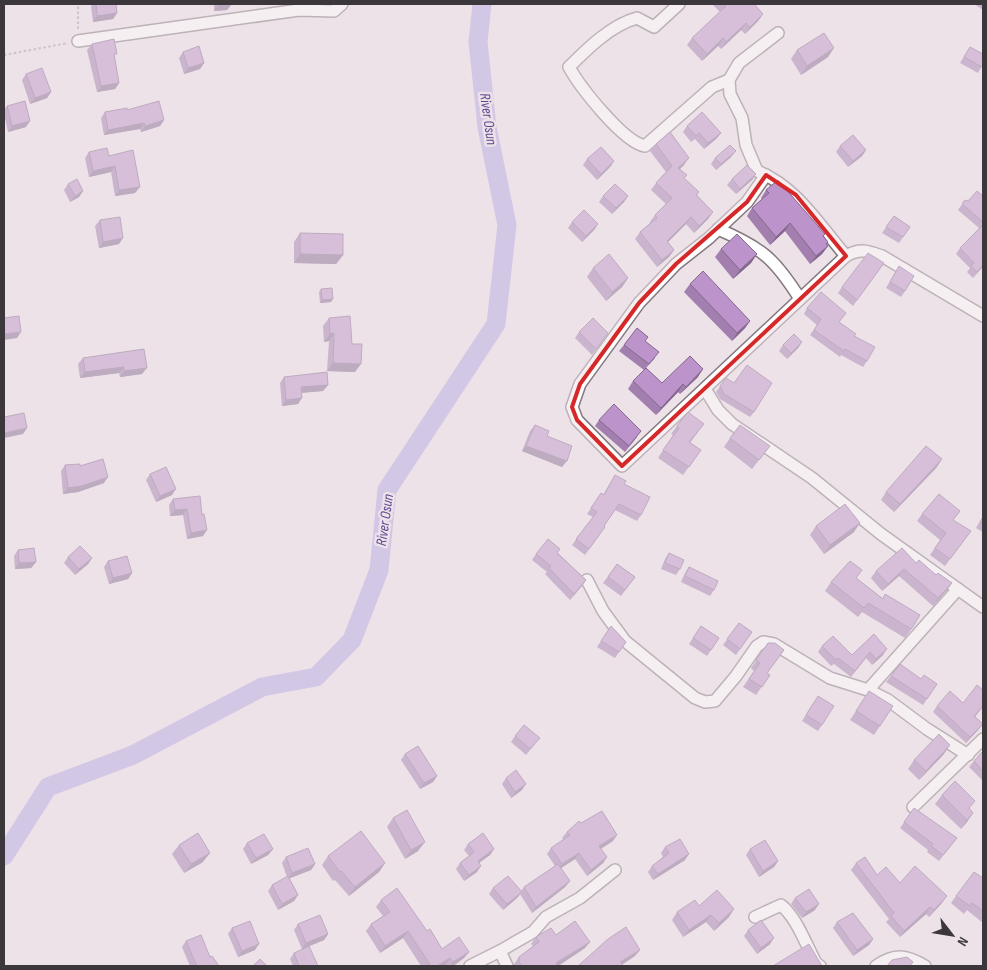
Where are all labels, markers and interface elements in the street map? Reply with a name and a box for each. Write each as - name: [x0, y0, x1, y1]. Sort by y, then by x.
- water label: River Osun: [475, 92, 501, 146]
- water label: River Osun: [372, 493, 398, 547]
- north arrow: [927, 910, 977, 960]
- text: N: [954, 934, 972, 949]

